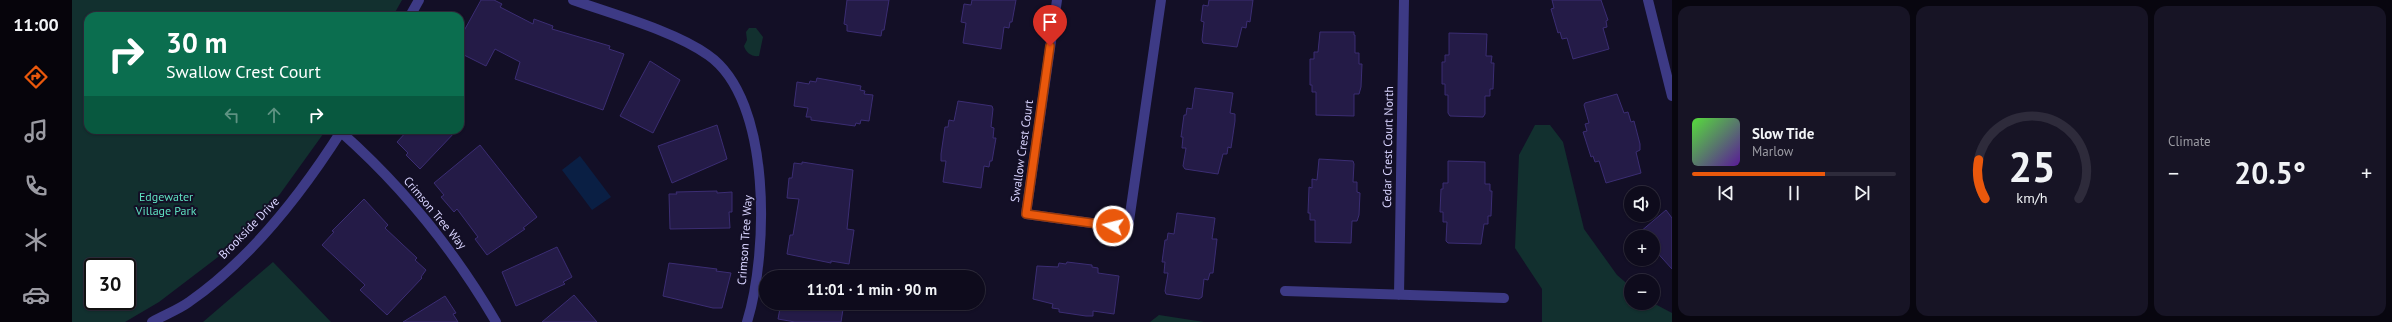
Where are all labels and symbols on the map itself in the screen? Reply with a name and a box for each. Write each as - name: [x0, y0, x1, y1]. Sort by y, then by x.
- pin: [1033, 5, 1067, 46]
- street label: Cedar Crest Court North: [1379, 86, 1396, 208]
- street label: Swallow Crest Court: [1007, 99, 1036, 203]
- street label: Crimson Tree Way: [401, 173, 470, 252]
- park label: Edgewater Village Park: [135, 189, 197, 218]
- street label: Brookside Drive: [215, 193, 282, 262]
- street label: Crimson Tree Way: [734, 194, 755, 285]
- position arrow: [1092, 205, 1134, 247]
- speed limit sign: 30: [84, 258, 136, 310]

